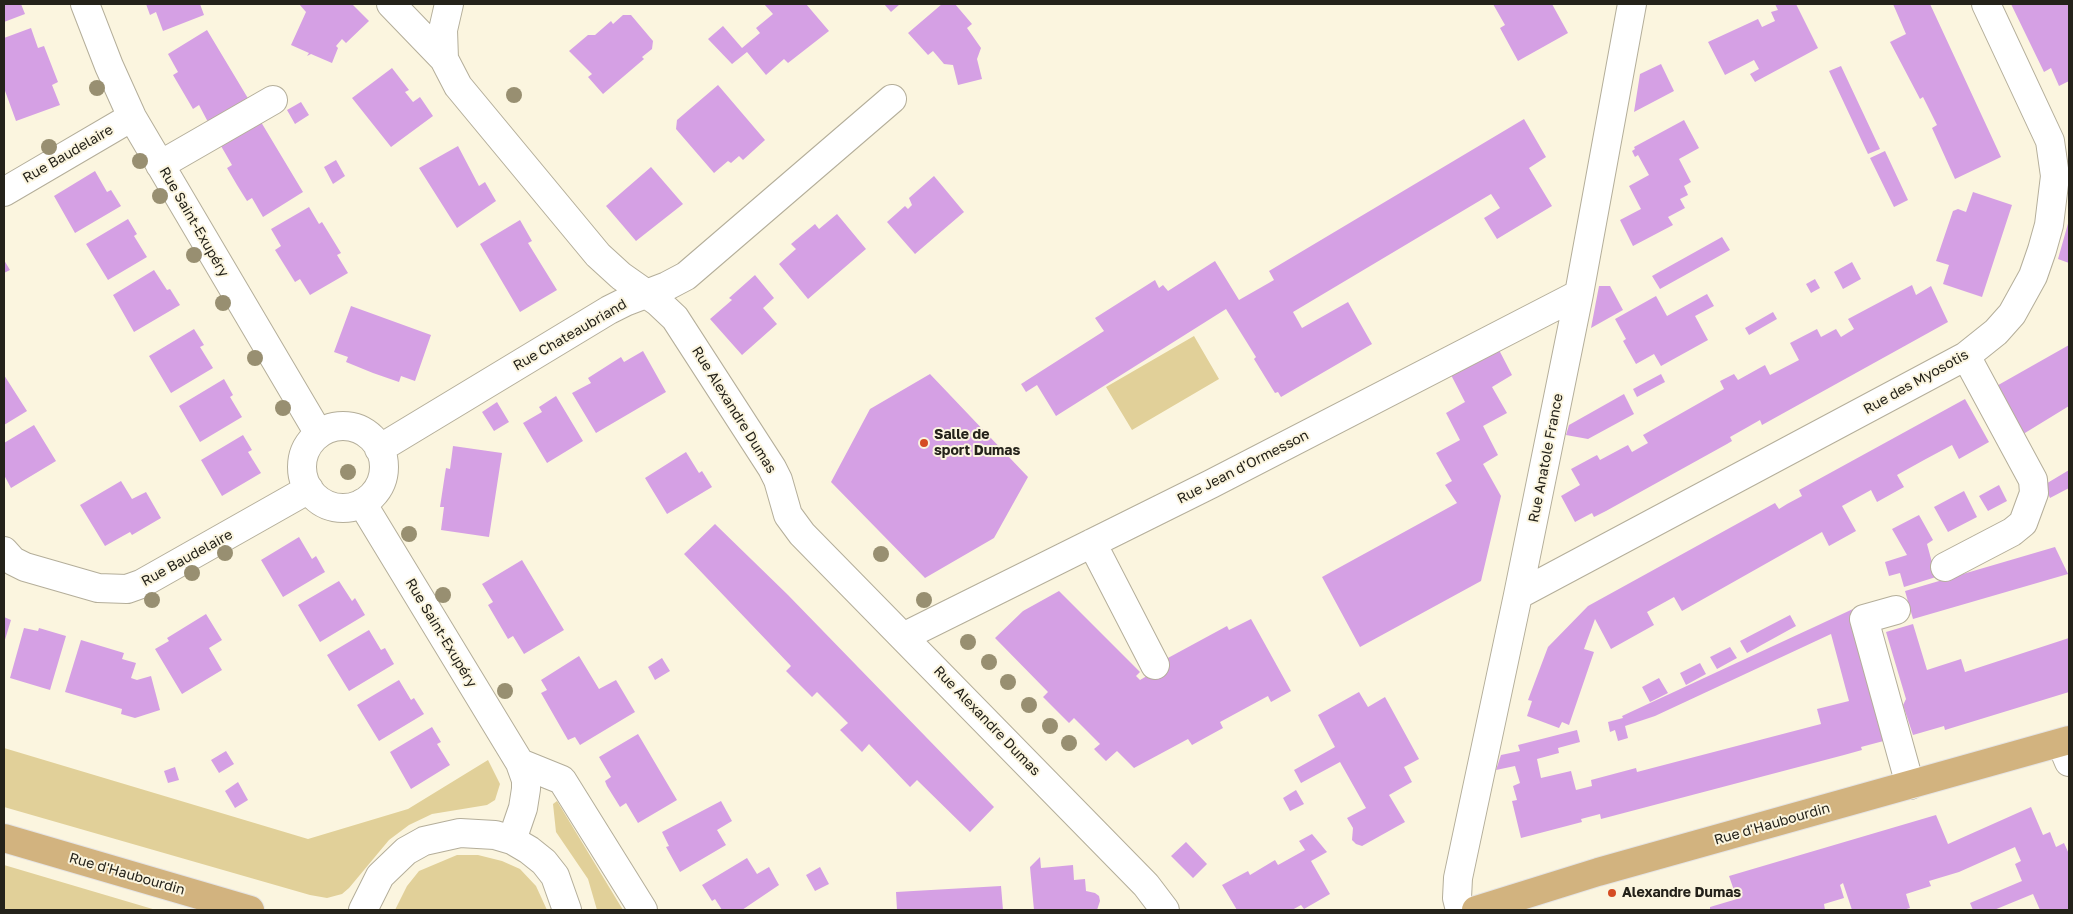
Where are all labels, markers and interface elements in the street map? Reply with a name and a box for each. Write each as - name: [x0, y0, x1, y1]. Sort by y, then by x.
- street label: Rue Baudelaire: [20, 121, 116, 187]
- street label: Rue Saint-Exupéry: [156, 164, 232, 280]
- street label: Rue Chateaubriand: [510, 296, 630, 374]
- street label: Rue Alexandre Dumas: [688, 344, 780, 476]
- street label: Rue des Myosotis: [1861, 346, 1971, 418]
- street label: Rue Anatole France: [1525, 392, 1567, 524]
- place label: Salle de sport Dumas: [934, 427, 1020, 460]
- street label: Rue Jean d'Ormesson: [1175, 427, 1311, 507]
- marker: Salle de sport Dumas: [918, 437, 930, 449]
- street label: Rue Baudelaire: [139, 526, 235, 590]
- street label: Rue Saint-Exupéry: [402, 575, 480, 691]
- street label: Rue Alexandre Dumas: [930, 663, 1044, 779]
- street label: Rue d'Haubourdin: [1712, 799, 1832, 849]
- street label: Rue d'Haubourdin: [67, 849, 187, 899]
- place label: Alexandre Dumas: [1622, 885, 1741, 901]
- marker: Alexandre Dumas: [1606, 887, 1618, 899]

